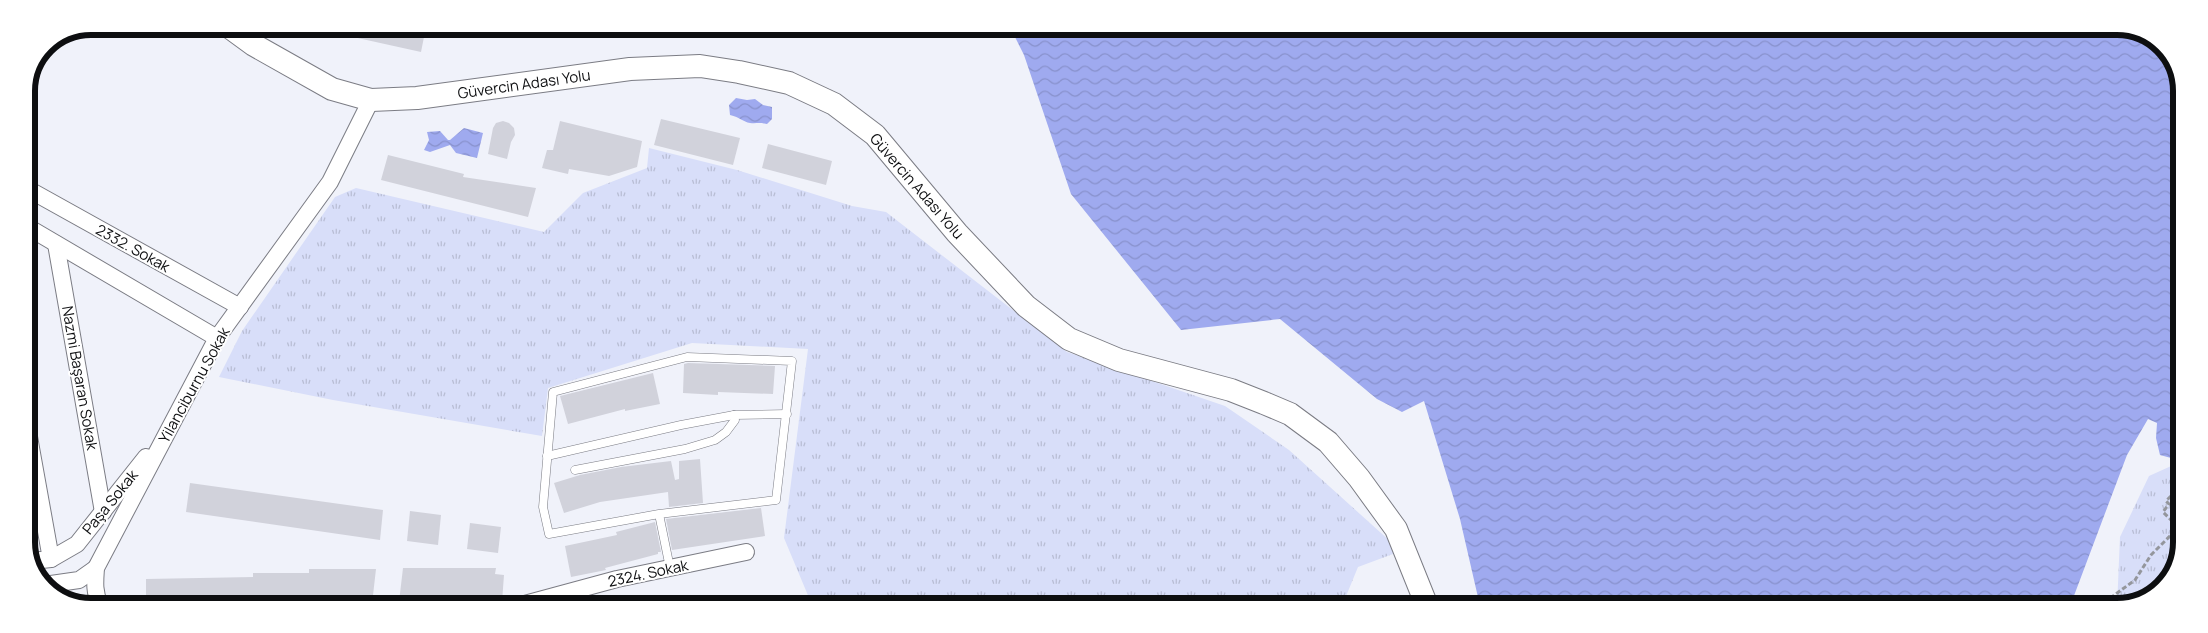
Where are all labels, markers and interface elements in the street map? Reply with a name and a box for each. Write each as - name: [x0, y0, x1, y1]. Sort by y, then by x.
- street label: Güvercin Adası Yolu: [456, 64, 592, 104]
- street label: Güvercin Adası Yolu: [865, 129, 969, 243]
- street label: 2332. Sokak: [92, 219, 174, 277]
- street label: Nazmi Başaran Sokak: [57, 304, 103, 452]
- street label: Yilanciburnu Sokak: [153, 323, 235, 447]
- street label: Paşa Sokak: [77, 465, 143, 539]
- street label: 2324. Sokak: [606, 554, 691, 592]

